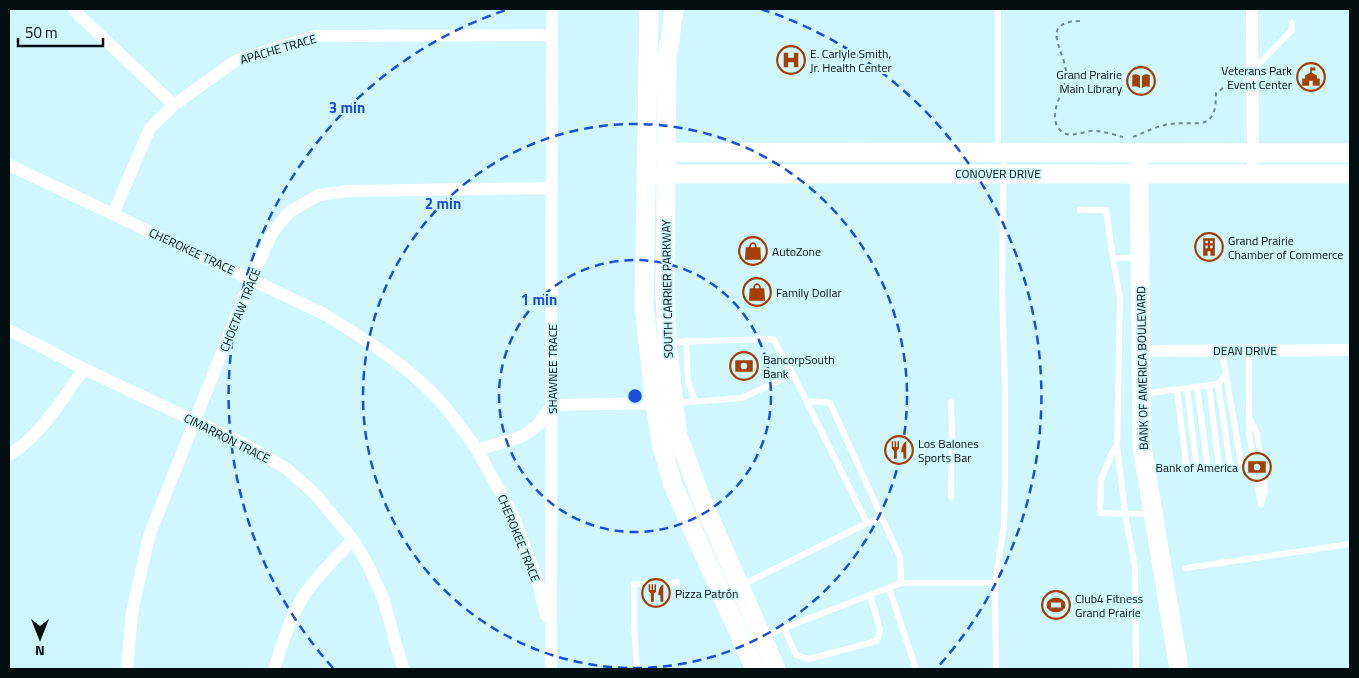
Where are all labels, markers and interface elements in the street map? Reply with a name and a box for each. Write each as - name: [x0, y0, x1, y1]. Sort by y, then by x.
- scale bar: [18, 15, 102, 47]
- text: 50 m: [25, 21, 58, 44]
- street label: APACHE TRACE: [238, 29, 319, 69]
- place label: E. Carlyle Smith, Jr. Health Center: [810, 44, 892, 77]
- hospital icon: E. Carlyle Smith, Jr. Health Center: [776, 45, 806, 75]
- place label: Veterans Park Event Center: [1221, 61, 1292, 94]
- public building icon: Veterans Park Event Center: [1296, 62, 1326, 92]
- place label: Grand Prairie Main Library: [1056, 65, 1122, 98]
- library icon: Grand Prairie Main Library: [1126, 66, 1156, 96]
- text: 3 min: [329, 96, 365, 119]
- street label: CONOVER DRIVE: [955, 164, 1041, 183]
- text: 2 min: [425, 192, 461, 215]
- street label: SOUTH CARRIER PARKWAY: [656, 219, 678, 359]
- street label: CHEROKEE TRACE: [146, 223, 239, 279]
- place label: Grand Prairie Chamber of Commerce: [1228, 231, 1343, 264]
- building icon: Grand Prairie Chamber of Commerce: [1194, 232, 1224, 262]
- shop icon: AutoZone: [738, 236, 768, 266]
- place label: AutoZone: [772, 242, 821, 261]
- street label: CHOCTAW TRACE: [215, 265, 266, 355]
- shop icon: Family Dollar: [742, 277, 772, 307]
- place label: Family Dollar: [776, 283, 842, 302]
- street label: BANK OF AMERICA BOULEVARD: [1131, 286, 1153, 450]
- text: 1 min: [521, 288, 557, 311]
- street label: SHAWNEE TRACE: [543, 324, 562, 414]
- street label: DEAN DRIVE: [1213, 341, 1277, 360]
- place label: BancorpSouth Bank: [763, 350, 835, 383]
- bank icon: BancorpSouth Bank: [729, 351, 759, 381]
- centre of rings: [626, 387, 644, 405]
- street label: CIMARRON TRACE: [181, 408, 273, 468]
- place label: Los Balones Sports Bar: [918, 434, 979, 467]
- restaurant icon: Los Balones Sports Bar: [884, 435, 914, 465]
- bank icon: Bank of America: [1242, 452, 1272, 482]
- place label: Bank of America: [1156, 458, 1238, 477]
- street label: CHEROKEE TRACE: [493, 491, 545, 585]
- restaurant icon: Pizza Patrón: [641, 578, 671, 608]
- place label: Pizza Patrón: [675, 584, 738, 603]
- place label: Club4 Fitness Grand Prairie: [1075, 589, 1144, 622]
- sports icon: Club4 Fitness Grand Prairie: [1041, 590, 1071, 620]
- north arrow: [15, 613, 65, 663]
- text: N: [35, 641, 45, 662]

